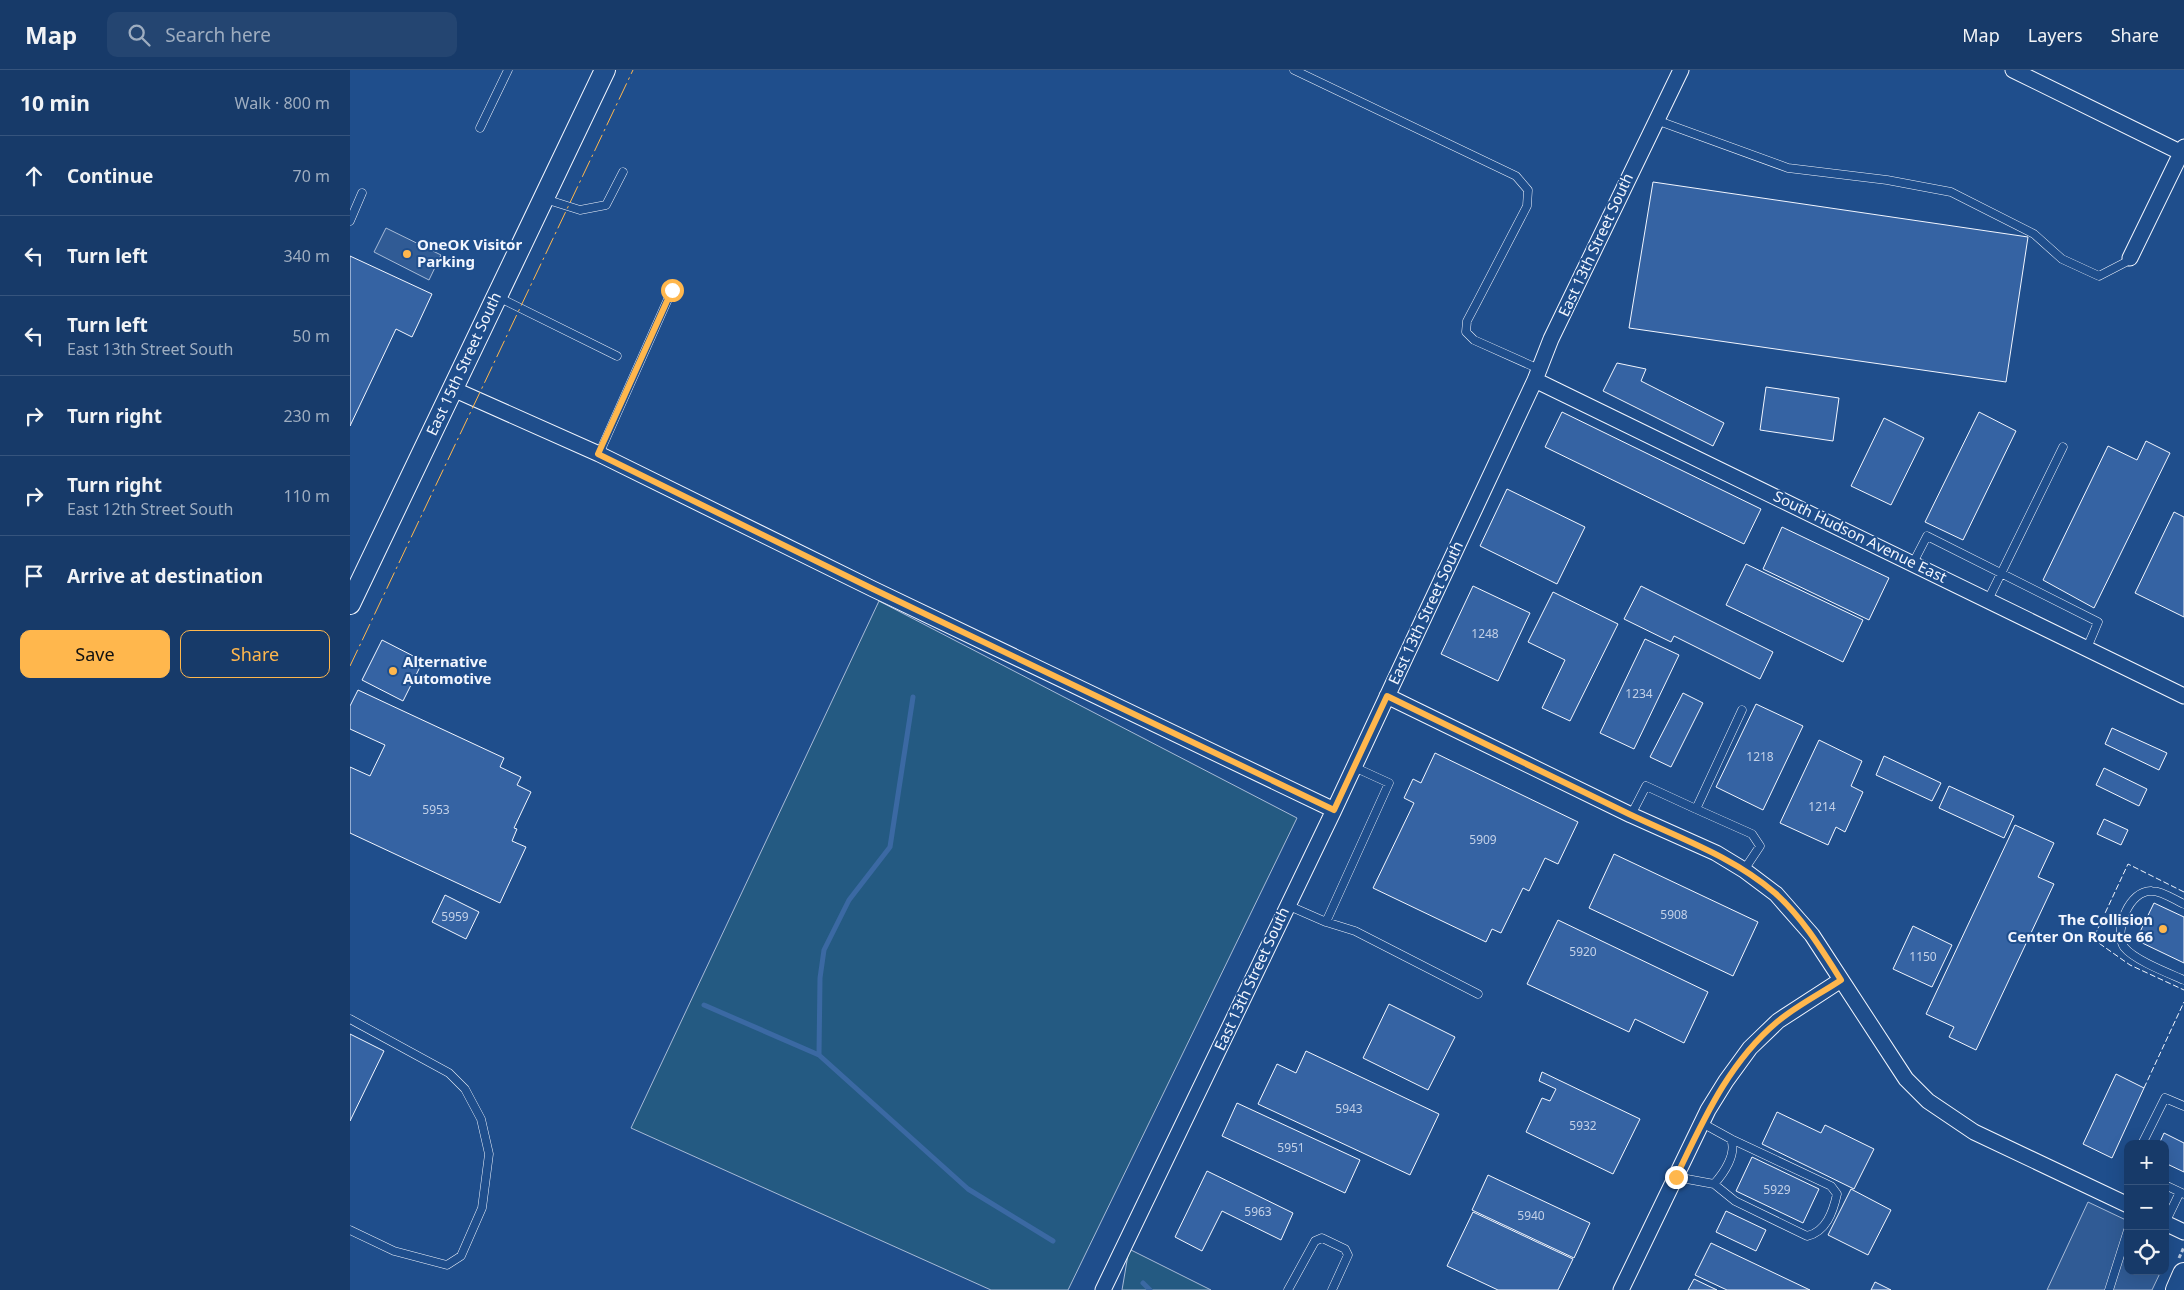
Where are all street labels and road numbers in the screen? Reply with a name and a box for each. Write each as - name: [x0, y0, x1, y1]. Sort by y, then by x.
- street label: East 13th Street South: [1553, 170, 1637, 320]
- street label: East 15th Street South: [421, 289, 505, 439]
- street label: South Hudson Avenue East: [1771, 485, 1951, 587]
- street label: East 13th Street South: [1383, 538, 1467, 688]
- street label: East 13th Street South: [1209, 904, 1293, 1054]

